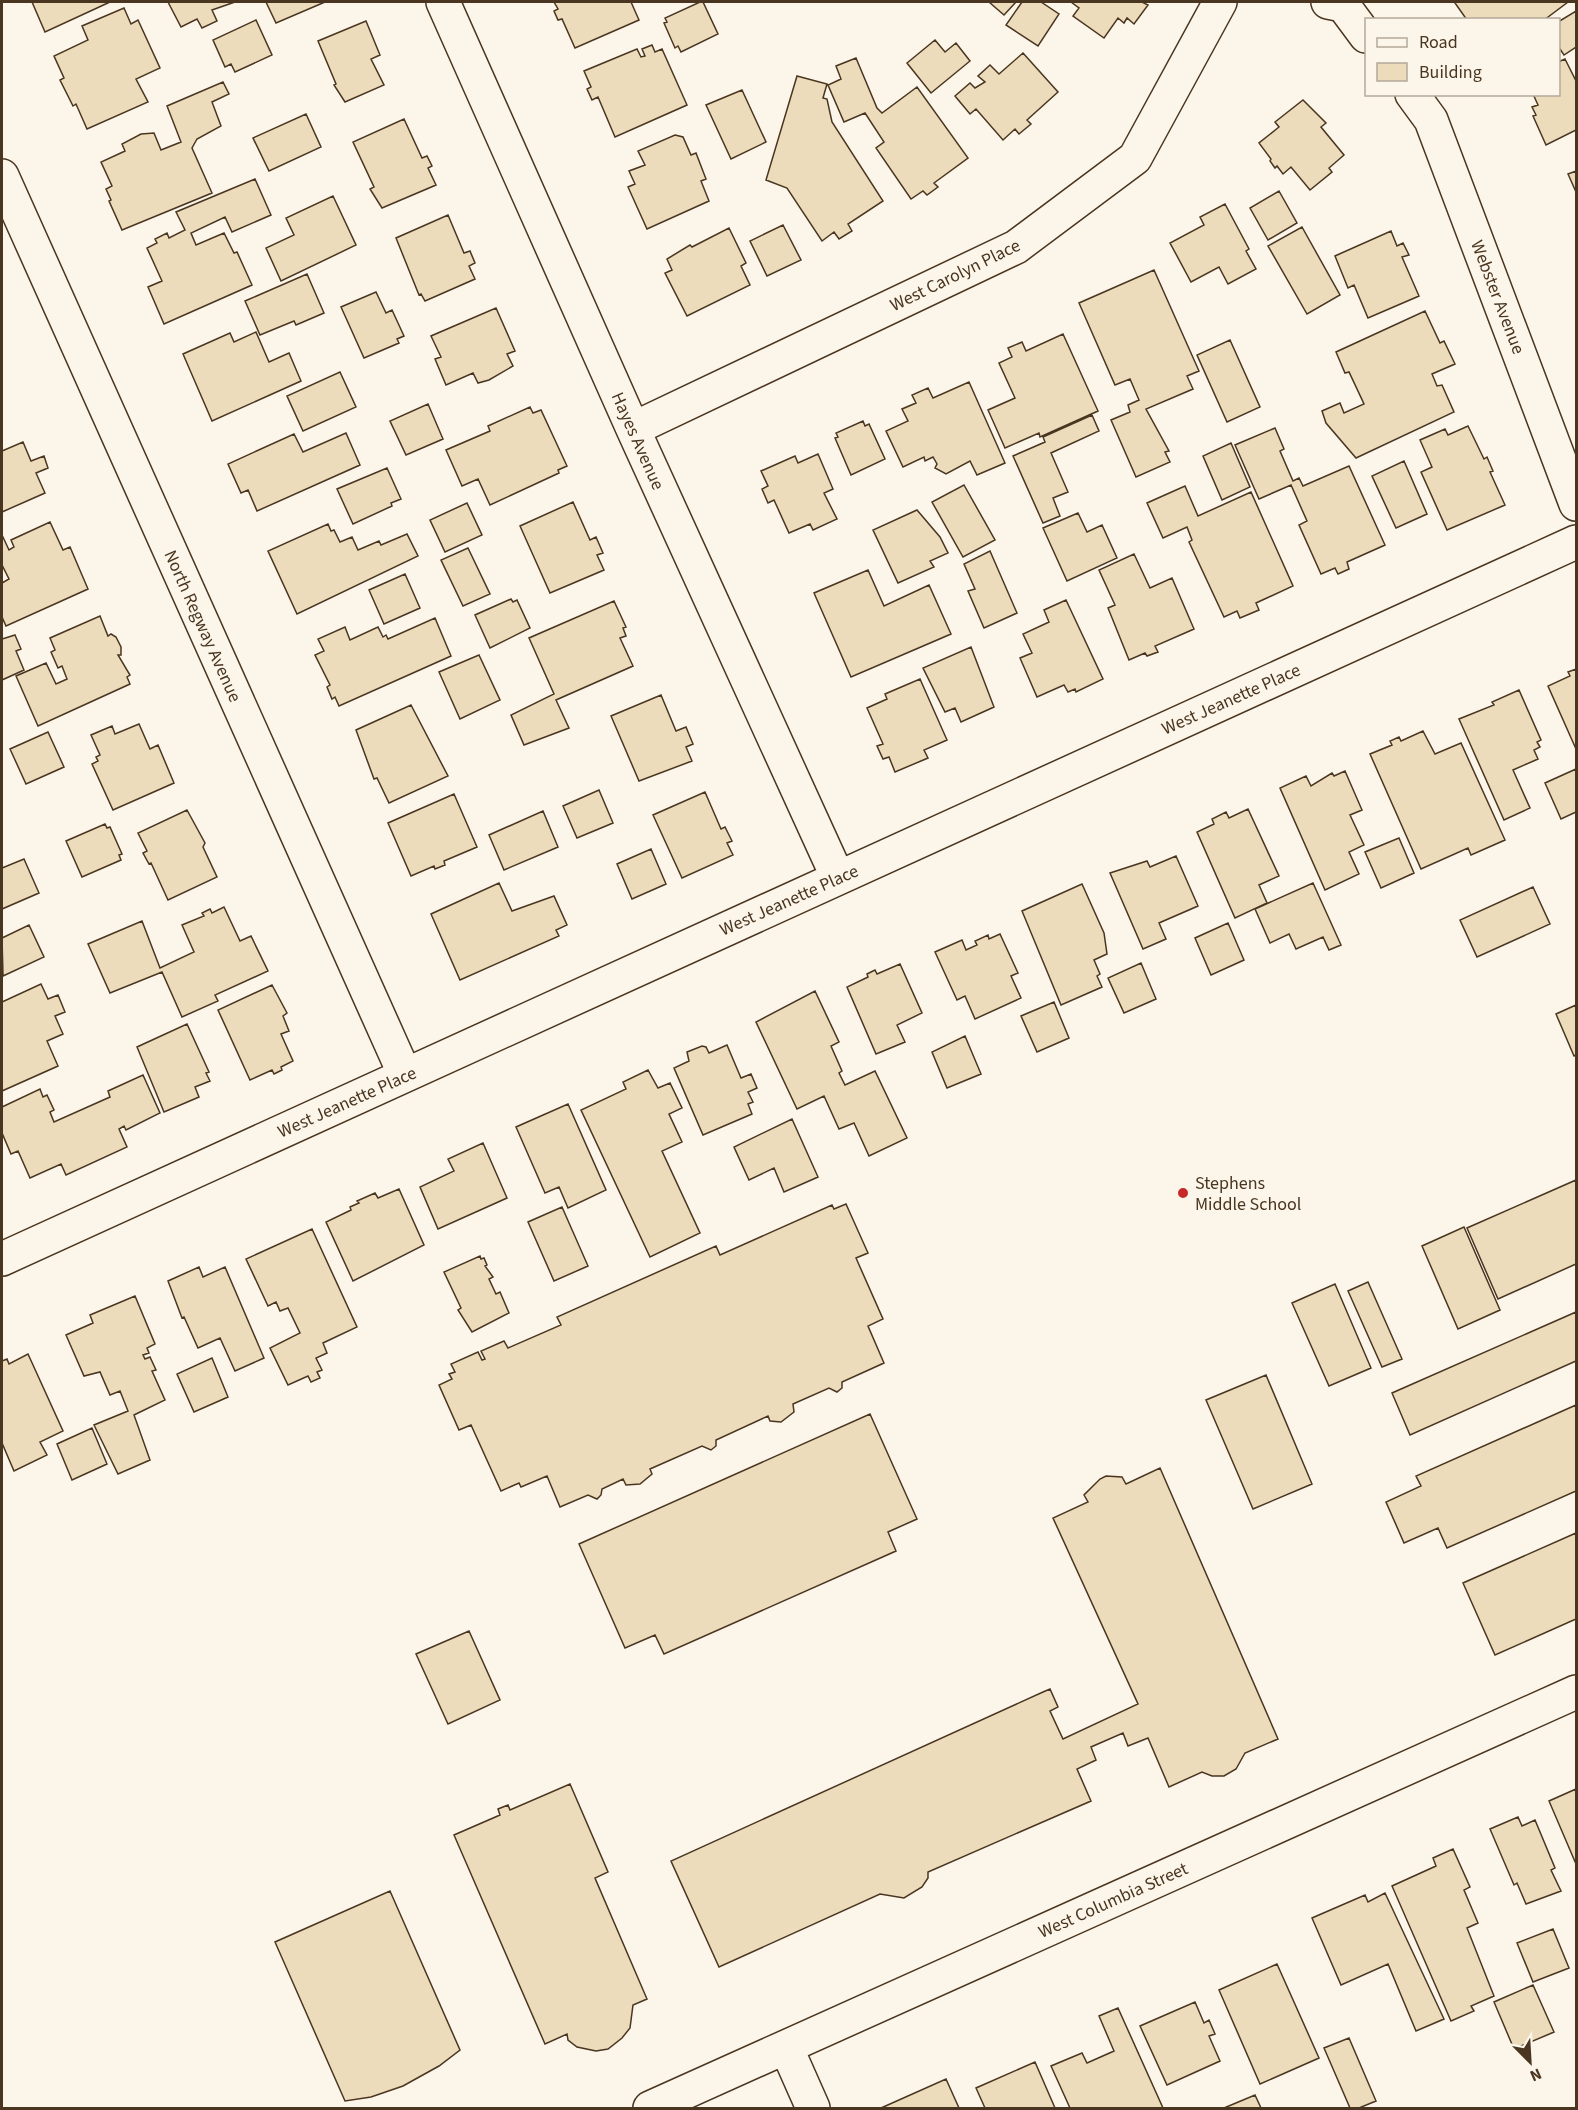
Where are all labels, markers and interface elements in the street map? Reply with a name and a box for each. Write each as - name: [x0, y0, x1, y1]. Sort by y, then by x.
- legend: [1365, 18, 1560, 96]
- text: Road: [1419, 30, 1458, 55]
- text: Building: [1419, 60, 1482, 85]
- street label: West Carolyn Place: [886, 233, 1025, 318]
- street label: Webster Avenue: [1464, 237, 1531, 358]
- street label: Hayes Avenue: [605, 388, 670, 494]
- street label: North Regway Avenue: [158, 546, 247, 706]
- street label: West Jeanette Place: [1158, 658, 1305, 741]
- street label: West Jeanette Place: [716, 859, 863, 942]
- street label: West Jeanette Place: [274, 1061, 421, 1144]
- place label: Stephens Middle School: [1195, 1171, 1301, 1217]
- marker: Stephens Middle School: [1176, 1186, 1190, 1200]
- street label: West Columbia Street: [1034, 1856, 1192, 1945]
- north arrow: [1500, 2032, 1560, 2092]
- text: N: [1526, 2063, 1545, 2087]

